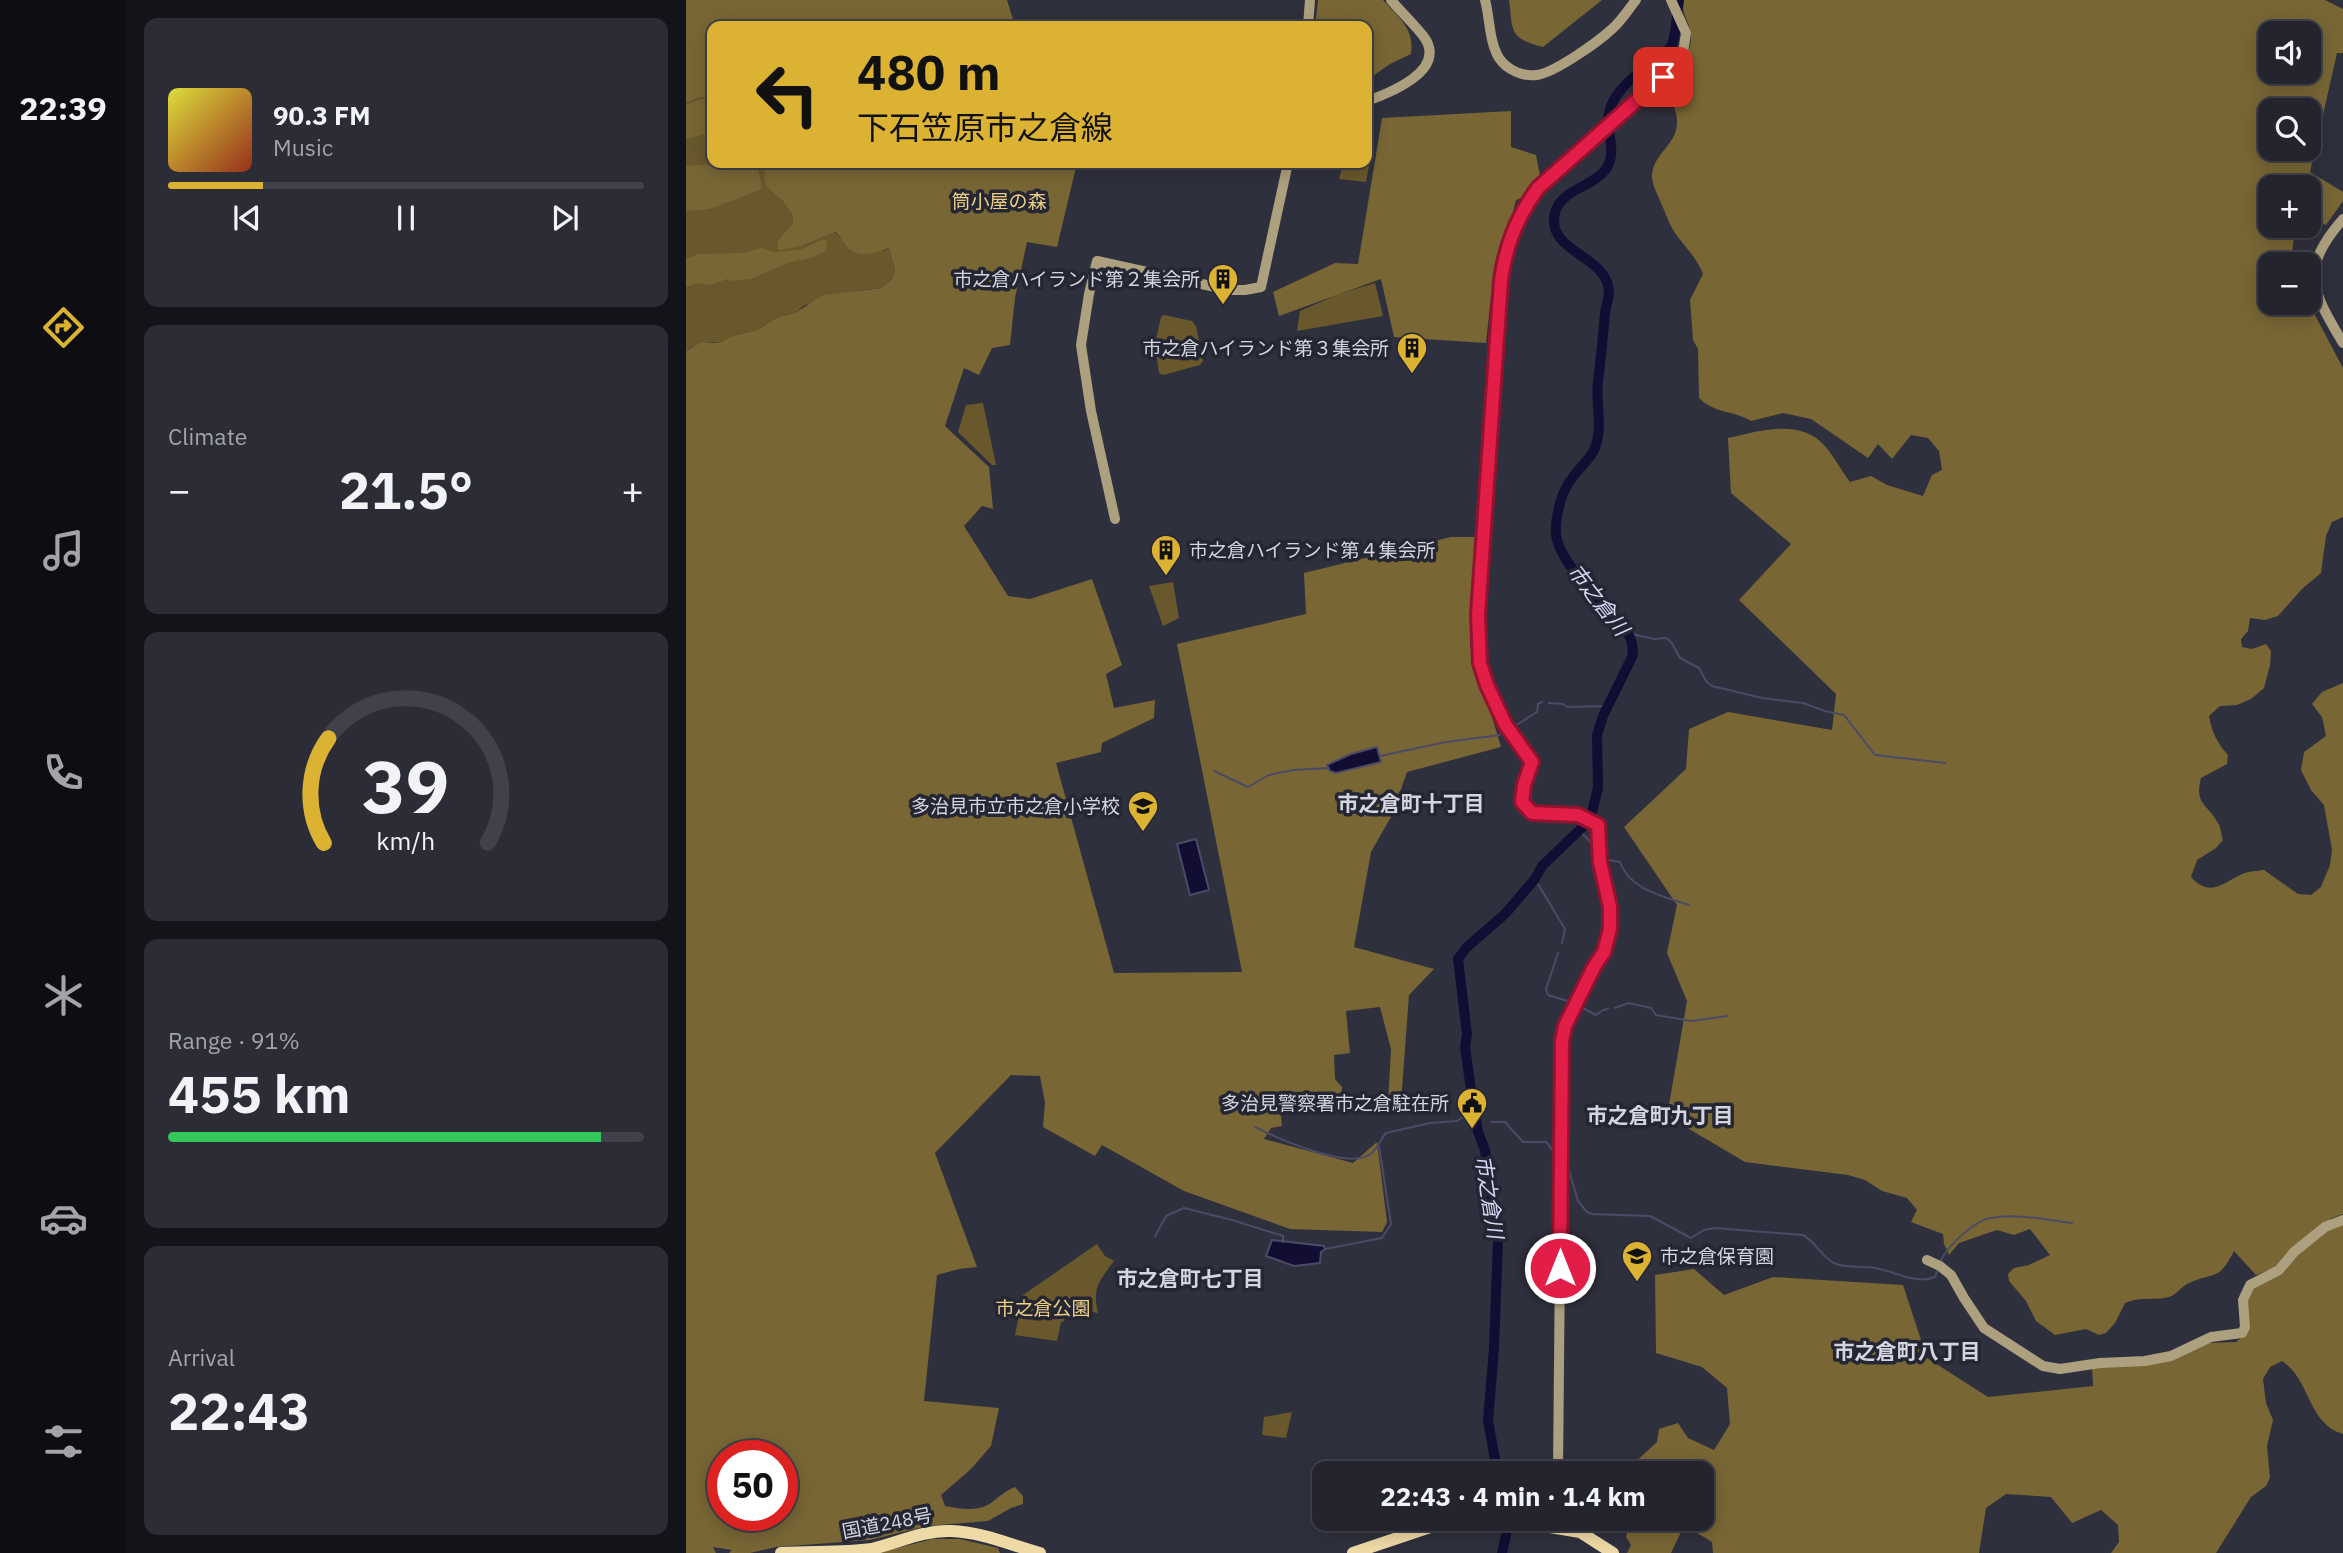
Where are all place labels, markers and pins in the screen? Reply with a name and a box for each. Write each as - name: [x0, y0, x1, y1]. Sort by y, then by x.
- pin: [1633, 47, 1693, 107]
- building icon: 市之倉ハイランド第２集会所: [1206, 262, 1240, 306]
- place label: 市之倉ハイランド第２集会所: [953, 267, 1200, 291]
- building icon: 市之倉ハイランド第３集会所: [1395, 331, 1429, 375]
- place label: 市之倉ハイランド第３集会所: [1142, 336, 1389, 360]
- building icon: 市之倉ハイランド第４集会所: [1149, 533, 1183, 577]
- place label: 市之倉ハイランド第４集会所: [1189, 538, 1436, 562]
- school or university icon: 多治見市立市之倉小学校: [1126, 789, 1160, 833]
- place label: 多治見市立市之倉小学校: [911, 794, 1120, 818]
- public building icon: 多治見警察署市之倉駐在所: [1455, 1086, 1489, 1130]
- place label: 多治見警察署市之倉駐在所: [1221, 1091, 1449, 1115]
- school or university icon: 市之倉保育園: [1620, 1239, 1654, 1283]
- place label: 市之倉保育園: [1660, 1244, 1774, 1268]

